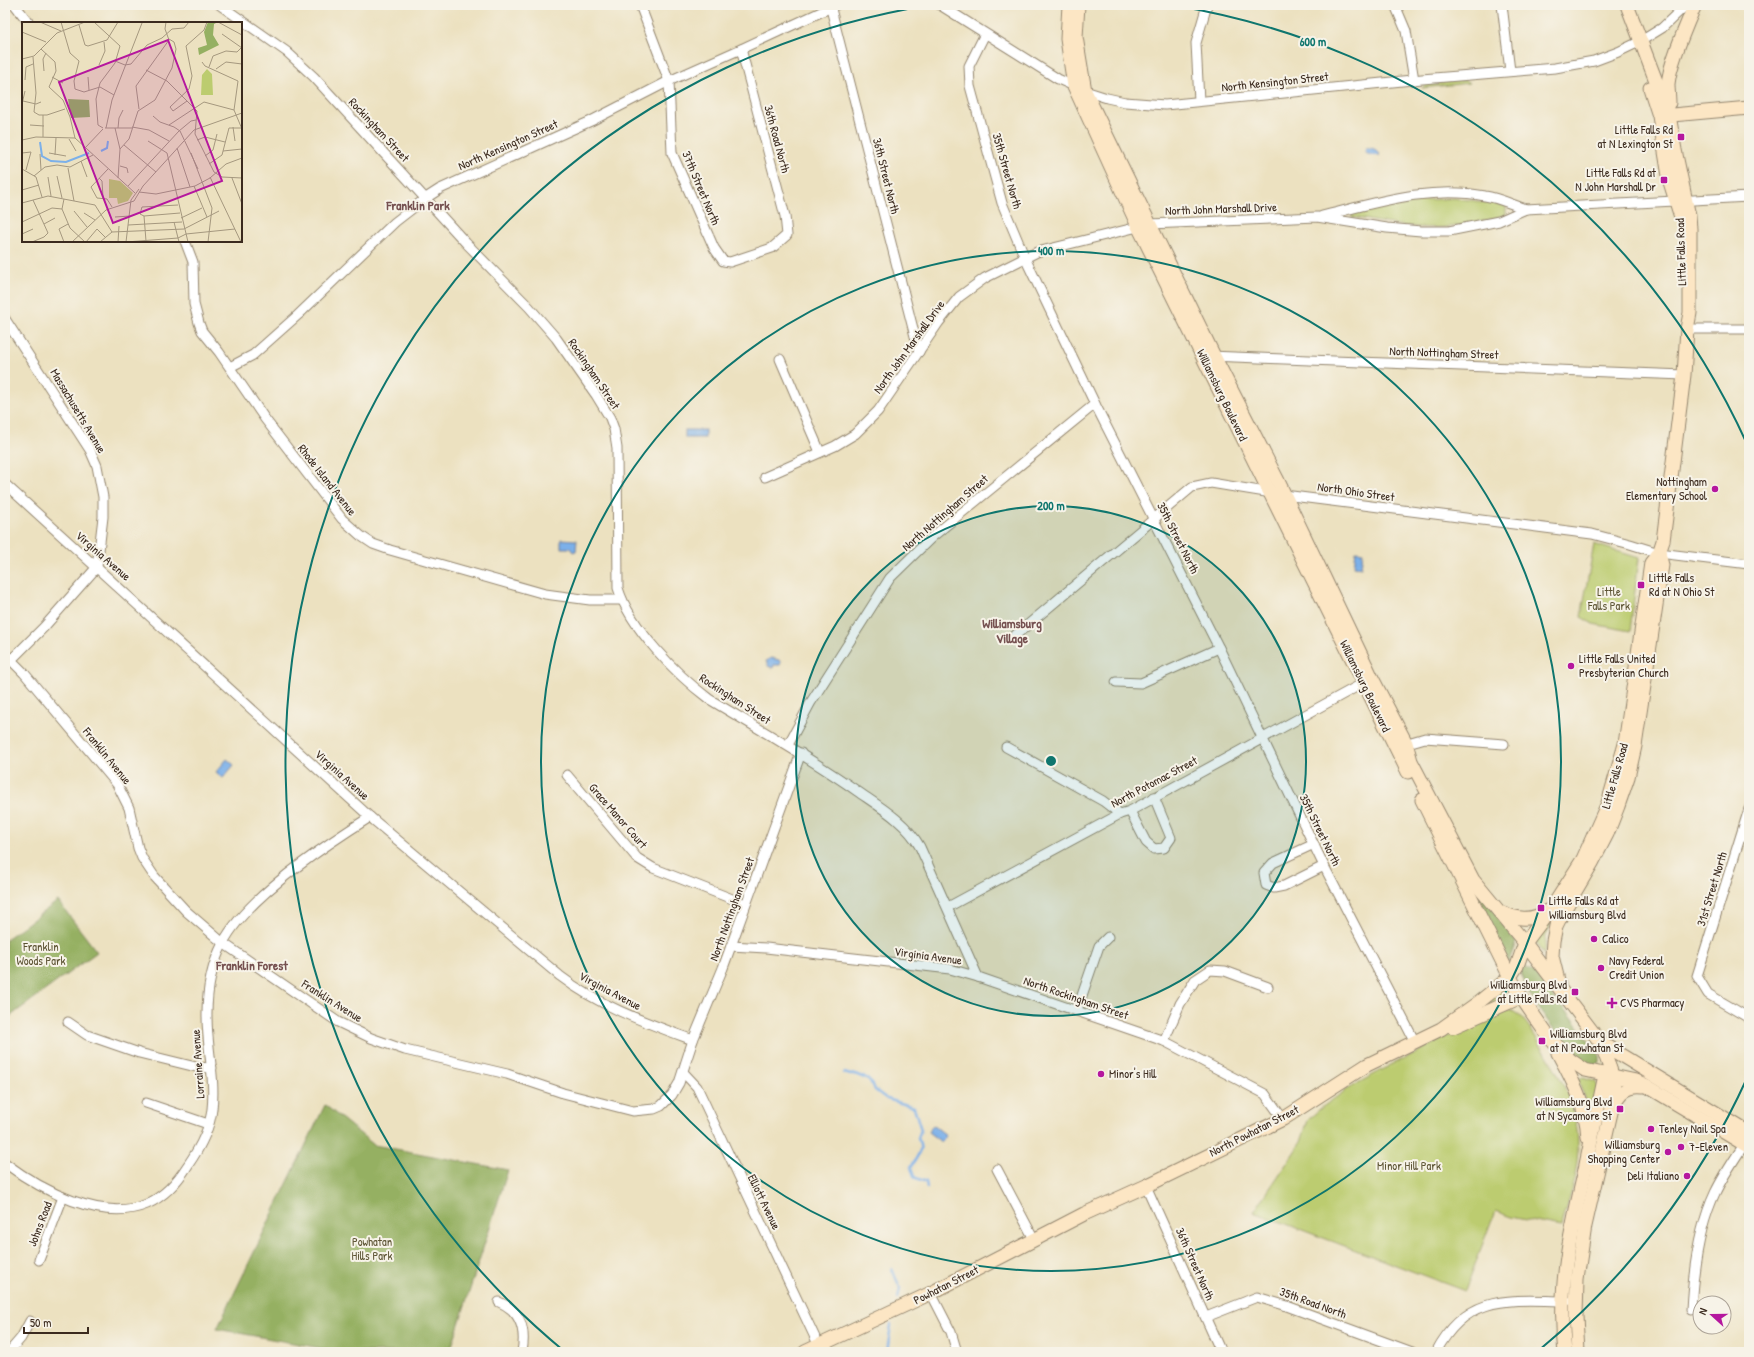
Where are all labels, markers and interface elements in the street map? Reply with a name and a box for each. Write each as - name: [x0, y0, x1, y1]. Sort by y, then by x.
- inset map: [22, 22, 242, 242]
- text: 600 m: [1300, 33, 1326, 50]
- street label: North Kensington Street: [1221, 67, 1330, 96]
- street label: Rockingham Street: [345, 94, 414, 166]
- street label: 36th Road North: [760, 103, 795, 175]
- street label: North Kensington Street: [455, 115, 561, 174]
- place label: Little Falls Rd at N Lexington St: [1597, 121, 1674, 152]
- street label: 35th Street North: [989, 131, 1026, 211]
- marker: Little Falls Rd at N Lexington St: [1676, 132, 1686, 142]
- street label: 36th Street North: [869, 136, 904, 216]
- street label: 37th Street North: [678, 148, 725, 227]
- place label: Little Falls Rd at N John Marshall Dr: [1575, 164, 1657, 195]
- marker: Little Falls Rd at N John Marshall Dr: [1659, 175, 1669, 185]
- district label: Franklin Park: [385, 196, 450, 214]
- street label: North John Marshall Drive: [1165, 198, 1277, 219]
- street label: Little Falls Road: [1671, 218, 1690, 286]
- text: 400 m: [1038, 242, 1064, 259]
- street label: North John Marshall Drive: [869, 296, 948, 397]
- street label: Rockingham Street: [564, 335, 625, 413]
- street label: North Nottingham Street: [1389, 342, 1500, 363]
- street label: Williamsburg Boulevard: [1193, 346, 1252, 444]
- street label: Massachusetts Avenue: [46, 365, 110, 456]
- street label: Rhode Island Avenue: [294, 441, 361, 519]
- street label: North Nottingham Street: [898, 470, 992, 555]
- place label: Nottingham Elementary School: [1626, 473, 1708, 504]
- street label: North Ohio Street: [1316, 478, 1397, 505]
- marker: Nottingham Elementary School: [1710, 484, 1720, 494]
- text: 200 m: [1037, 497, 1065, 514]
- street label: 35th Street North: [1153, 499, 1204, 576]
- street label: Virginia Avenue: [72, 527, 135, 585]
- place label: Little Falls Rd at N Ohio St: [1649, 569, 1715, 600]
- marker: Little Falls Rd at N Ohio St: [1636, 580, 1646, 590]
- park label: Little Falls Park: [1587, 583, 1630, 614]
- district label: Williamsburg Village: [982, 614, 1042, 648]
- street label: Williamsburg Boulevard: [1336, 637, 1395, 735]
- place label: Little Falls United Presbyterian Church: [1579, 650, 1669, 681]
- marker: Little Falls United Presbyterian Church: [1566, 661, 1576, 671]
- street label: Rockingham Street: [696, 669, 775, 729]
- street label: Franklin Avenue: [79, 723, 136, 788]
- street label: Little Falls Road: [1597, 741, 1632, 811]
- street label: Virginia Avenue: [311, 746, 373, 804]
- street label: North Potomac Street: [1108, 751, 1201, 811]
- centre of rings: [1044, 754, 1058, 768]
- street label: Grace Manor Court: [585, 779, 652, 853]
- street label: 35th Street North: [1296, 791, 1345, 869]
- street label: 31st Street North: [1692, 850, 1731, 928]
- street label: North Nottingham Street: [705, 854, 759, 963]
- place label: Little Falls Rd at Williamsburg Blvd: [1549, 892, 1626, 923]
- marker: Little Falls Rd at Williamsburg Blvd: [1536, 903, 1546, 913]
- place label: Calico: [1602, 930, 1629, 947]
- marker: Calico: [1589, 934, 1599, 944]
- park label: Franklin Woods Park: [16, 938, 66, 969]
- street label: Virginia Avenue: [893, 942, 963, 969]
- place label: Navy Federal Credit Union: [1609, 952, 1665, 983]
- district label: Franklin Forest: [215, 956, 288, 974]
- marker: Navy Federal Credit Union: [1596, 963, 1606, 973]
- street label: Virginia Avenue: [576, 967, 644, 1014]
- street label: North Rockingham Street: [1022, 972, 1132, 1024]
- street label: Franklin Avenue: [298, 975, 366, 1026]
- place label: Williamsburg Blvd at Little Falls Rd: [1490, 976, 1567, 1007]
- marker: Williamsburg Blvd at Little Falls Rd: [1570, 987, 1580, 997]
- place label: CVS Pharmacy: [1620, 994, 1684, 1011]
- marker: CVS Pharmacy: [1607, 998, 1617, 1008]
- place label: Williamsburg Blvd at N Powhatan St: [1550, 1025, 1627, 1056]
- street label: Lorraine Avenue: [187, 1029, 208, 1099]
- marker: Williamsburg Blvd at N Powhatan St: [1537, 1036, 1547, 1046]
- place label: Minor's Hill: [1109, 1065, 1157, 1082]
- marker: Minor's Hill: [1096, 1069, 1106, 1079]
- place label: Williamsburg Blvd at N Sycamore St: [1535, 1093, 1613, 1124]
- street label: North Powhatan Street: [1206, 1100, 1302, 1161]
- marker: Williamsburg Blvd at N Sycamore St: [1615, 1104, 1625, 1114]
- place label: Tenley Nail Spa: [1659, 1120, 1726, 1137]
- marker: Tenley Nail Spa: [1646, 1124, 1656, 1134]
- place label: Williamsburg Shopping Center: [1588, 1136, 1660, 1167]
- place label: 7-Eleven: [1689, 1138, 1728, 1155]
- marker: 7-Eleven: [1676, 1142, 1686, 1152]
- marker: Williamsburg Shopping Center: [1663, 1147, 1673, 1157]
- park label: Minor Hill Park: [1377, 1157, 1441, 1174]
- place label: Deli Italiano: [1627, 1167, 1679, 1184]
- street label: Elliott Avenue: [744, 1171, 785, 1232]
- marker: Deli Italiano: [1682, 1171, 1692, 1181]
- street label: Johns Road: [23, 1199, 56, 1249]
- street label: 36th Street North: [1172, 1225, 1219, 1303]
- park label: Powhatan Hills Park: [352, 1233, 392, 1264]
- street label: Powhatan Street: [910, 1261, 982, 1308]
- street label: 35th Road North: [1277, 1283, 1349, 1322]
- north arrow: [1692, 1295, 1732, 1335]
- text: N: [1695, 1306, 1710, 1317]
- scale bar: [24, 1309, 88, 1335]
- text: 50 m: [30, 1314, 51, 1331]

